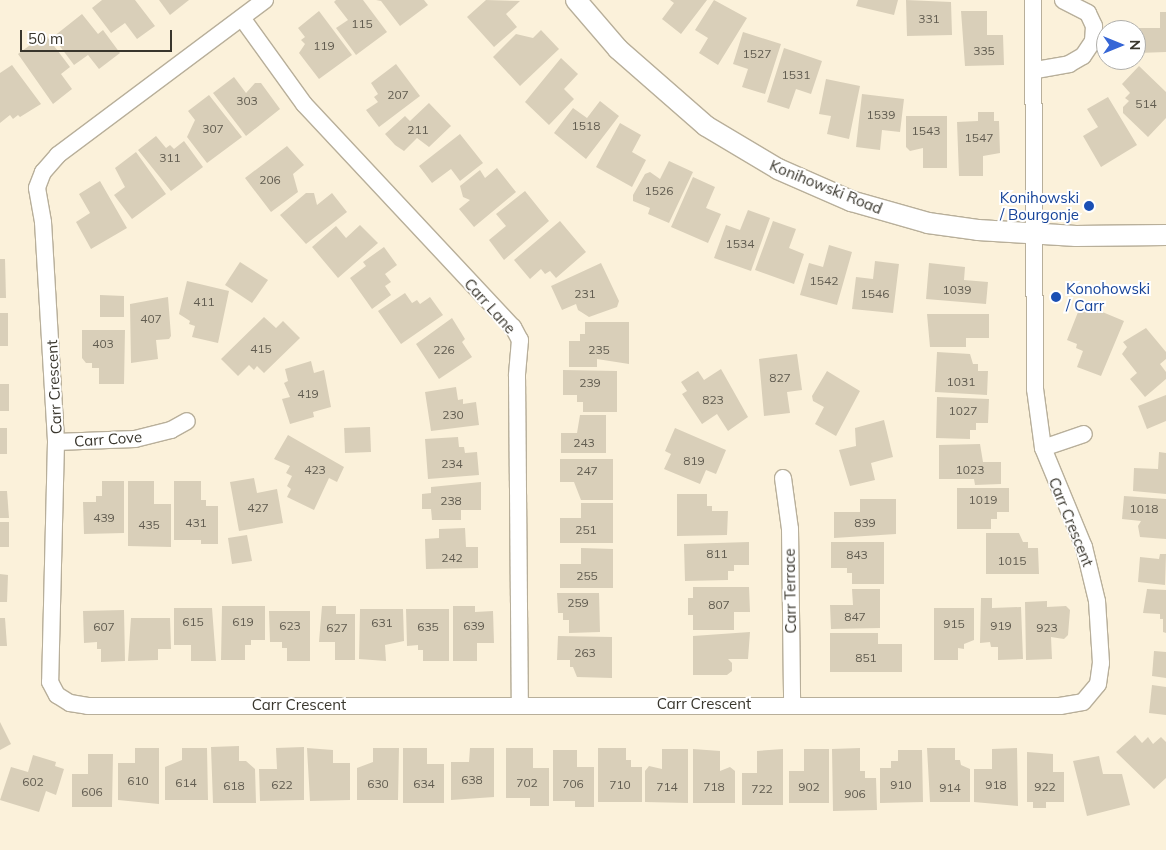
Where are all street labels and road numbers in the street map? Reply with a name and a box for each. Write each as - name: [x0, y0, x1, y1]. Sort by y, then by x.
- street label: Konihowski Road: [767, 156, 885, 218]
- street label: Carr Lane: [461, 275, 519, 337]
- street label: Carr Crescent: [43, 339, 65, 435]
- street label: Carr Cove: [73, 428, 143, 450]
- street label: Carr Crescent: [1045, 475, 1097, 569]
- street label: Carr Terrace: [780, 548, 800, 634]
- street label: Carr Crescent: [657, 695, 751, 713]
- street label: Carr Crescent: [252, 696, 346, 714]

